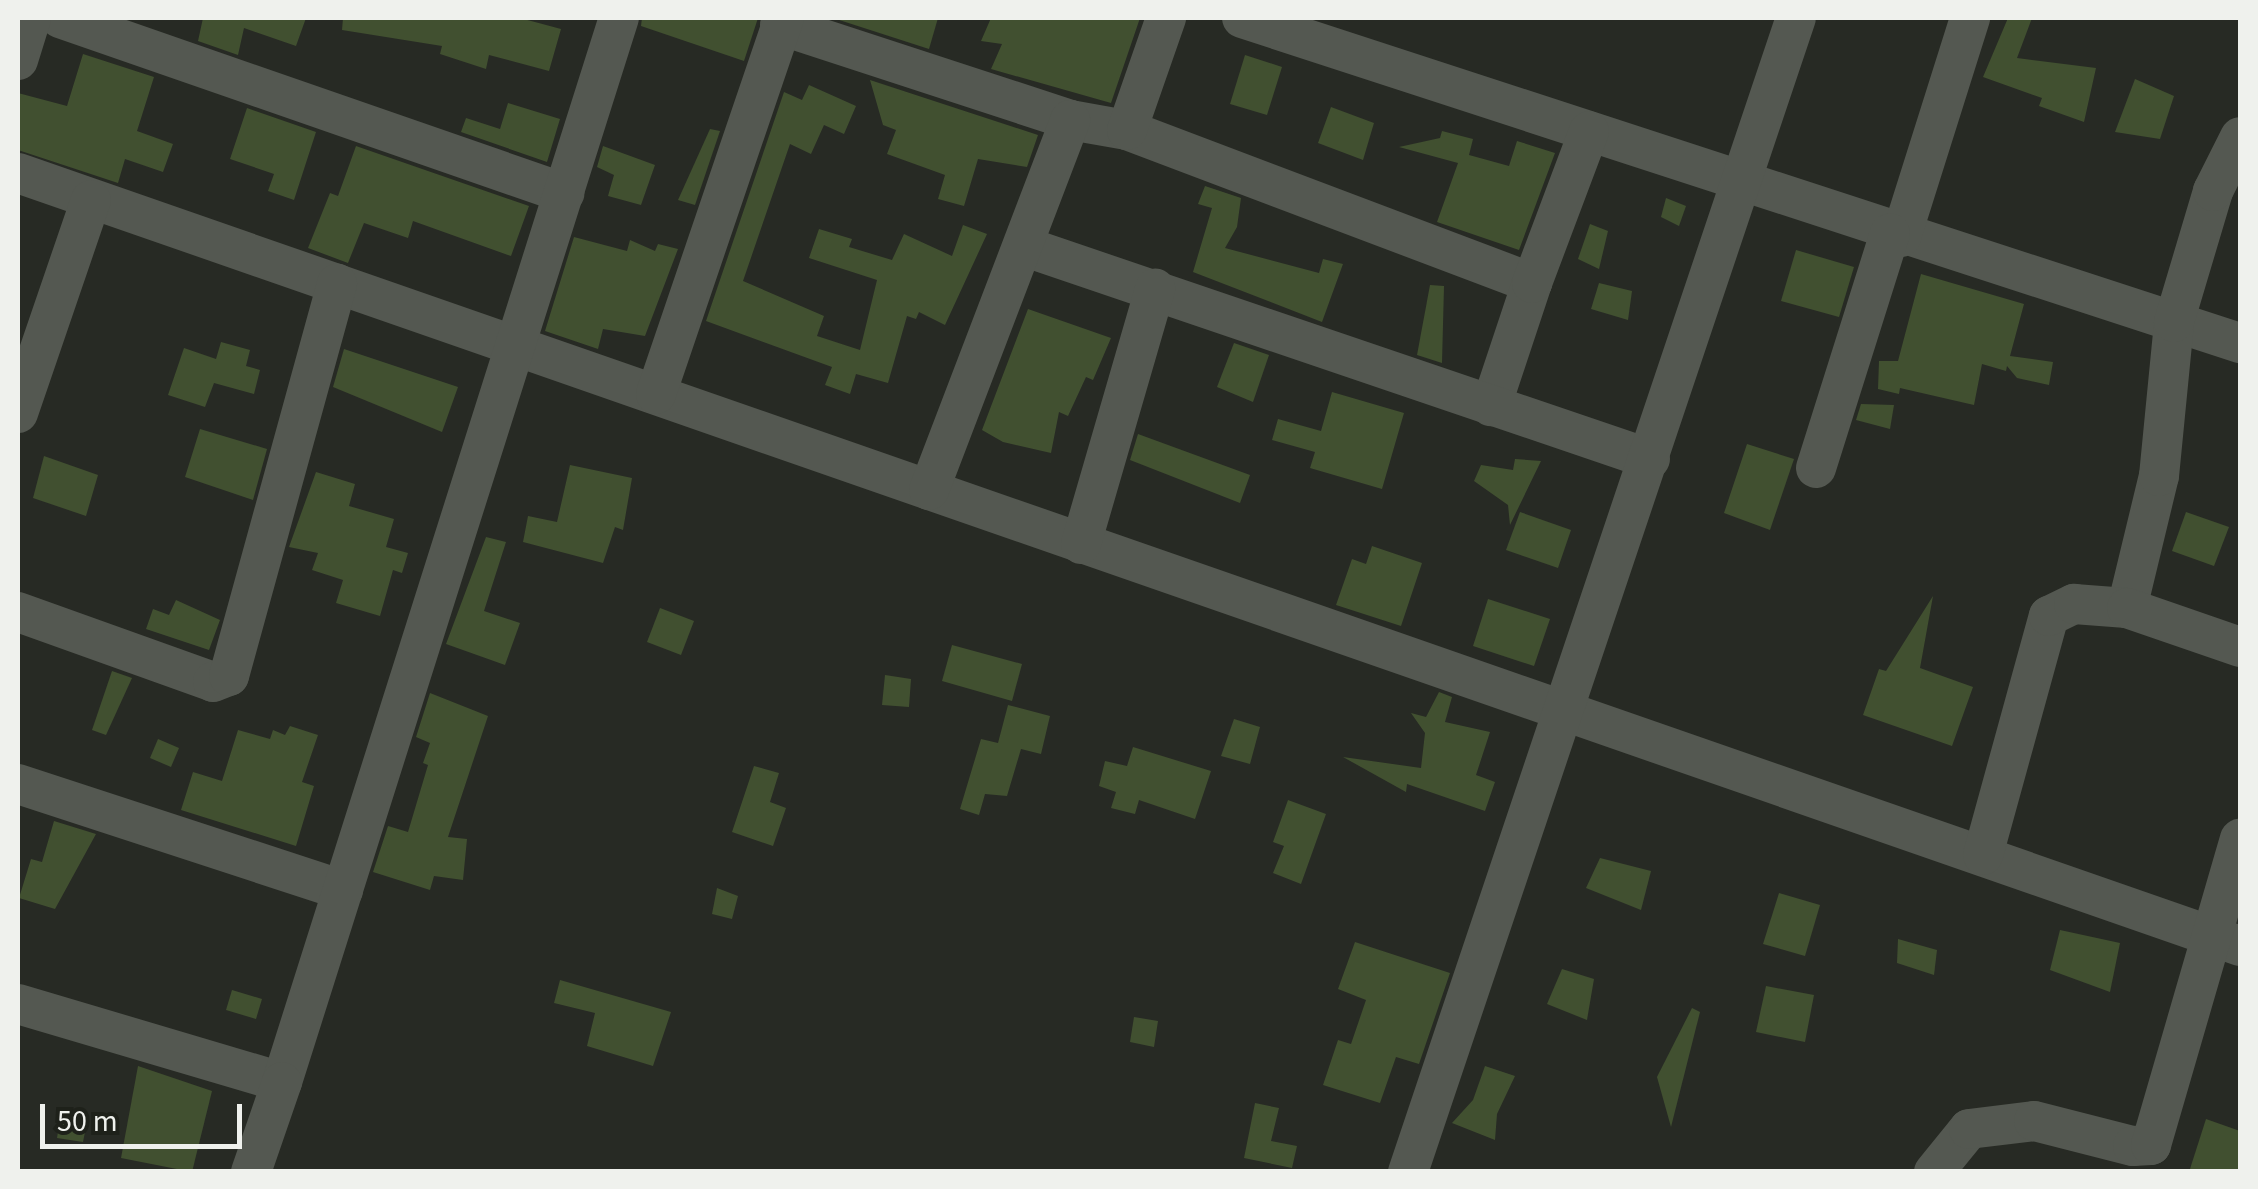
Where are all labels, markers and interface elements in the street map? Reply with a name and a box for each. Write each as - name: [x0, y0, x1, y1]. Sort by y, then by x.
- scale bar: [45, 1084, 248, 1146]
- text: 50 m: [57, 1100, 118, 1143]

